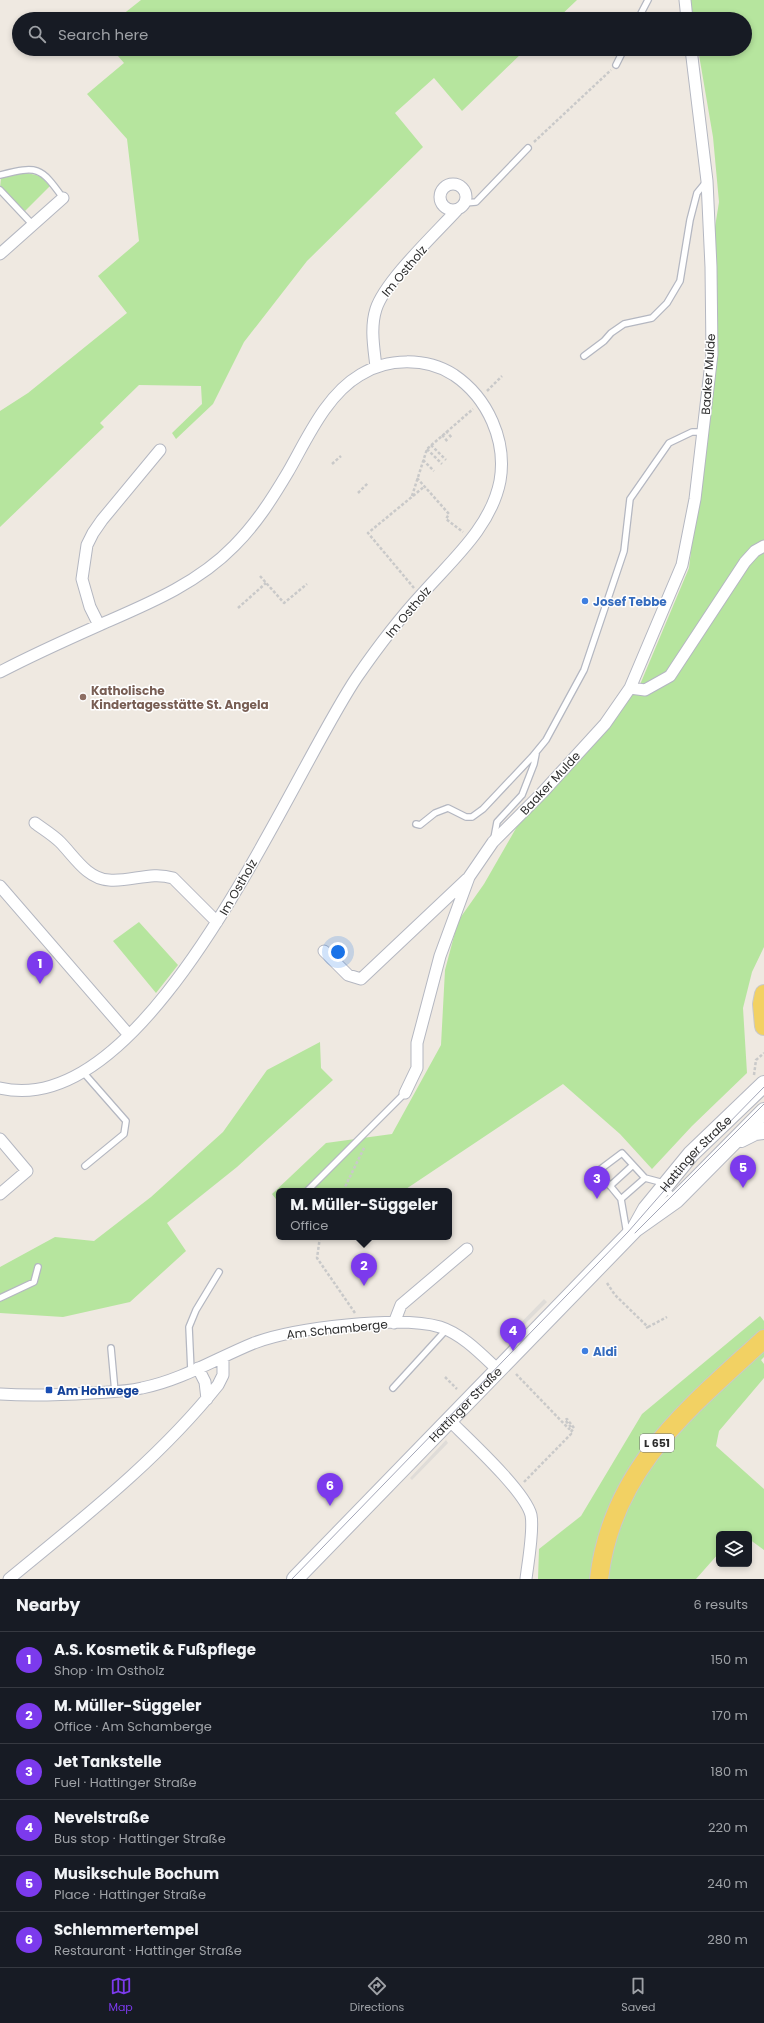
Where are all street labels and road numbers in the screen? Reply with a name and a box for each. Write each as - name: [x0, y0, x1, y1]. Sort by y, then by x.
- street label: Im Ostholz: [377, 242, 431, 300]
- street label: Baaker Mulde: [697, 333, 719, 415]
- street label: Im Ostholz: [381, 583, 435, 641]
- street label: Baaker Mulde: [516, 747, 584, 819]
- street label: Im Ostholz: [215, 856, 261, 918]
- street label: Hattinger Straße: [655, 1111, 735, 1195]
- street label: Am Schamberge: [286, 1315, 388, 1343]
- street label: Hattinger Straße: [425, 1363, 506, 1445]
- road number: L 651: [640, 1434, 674, 1452]

